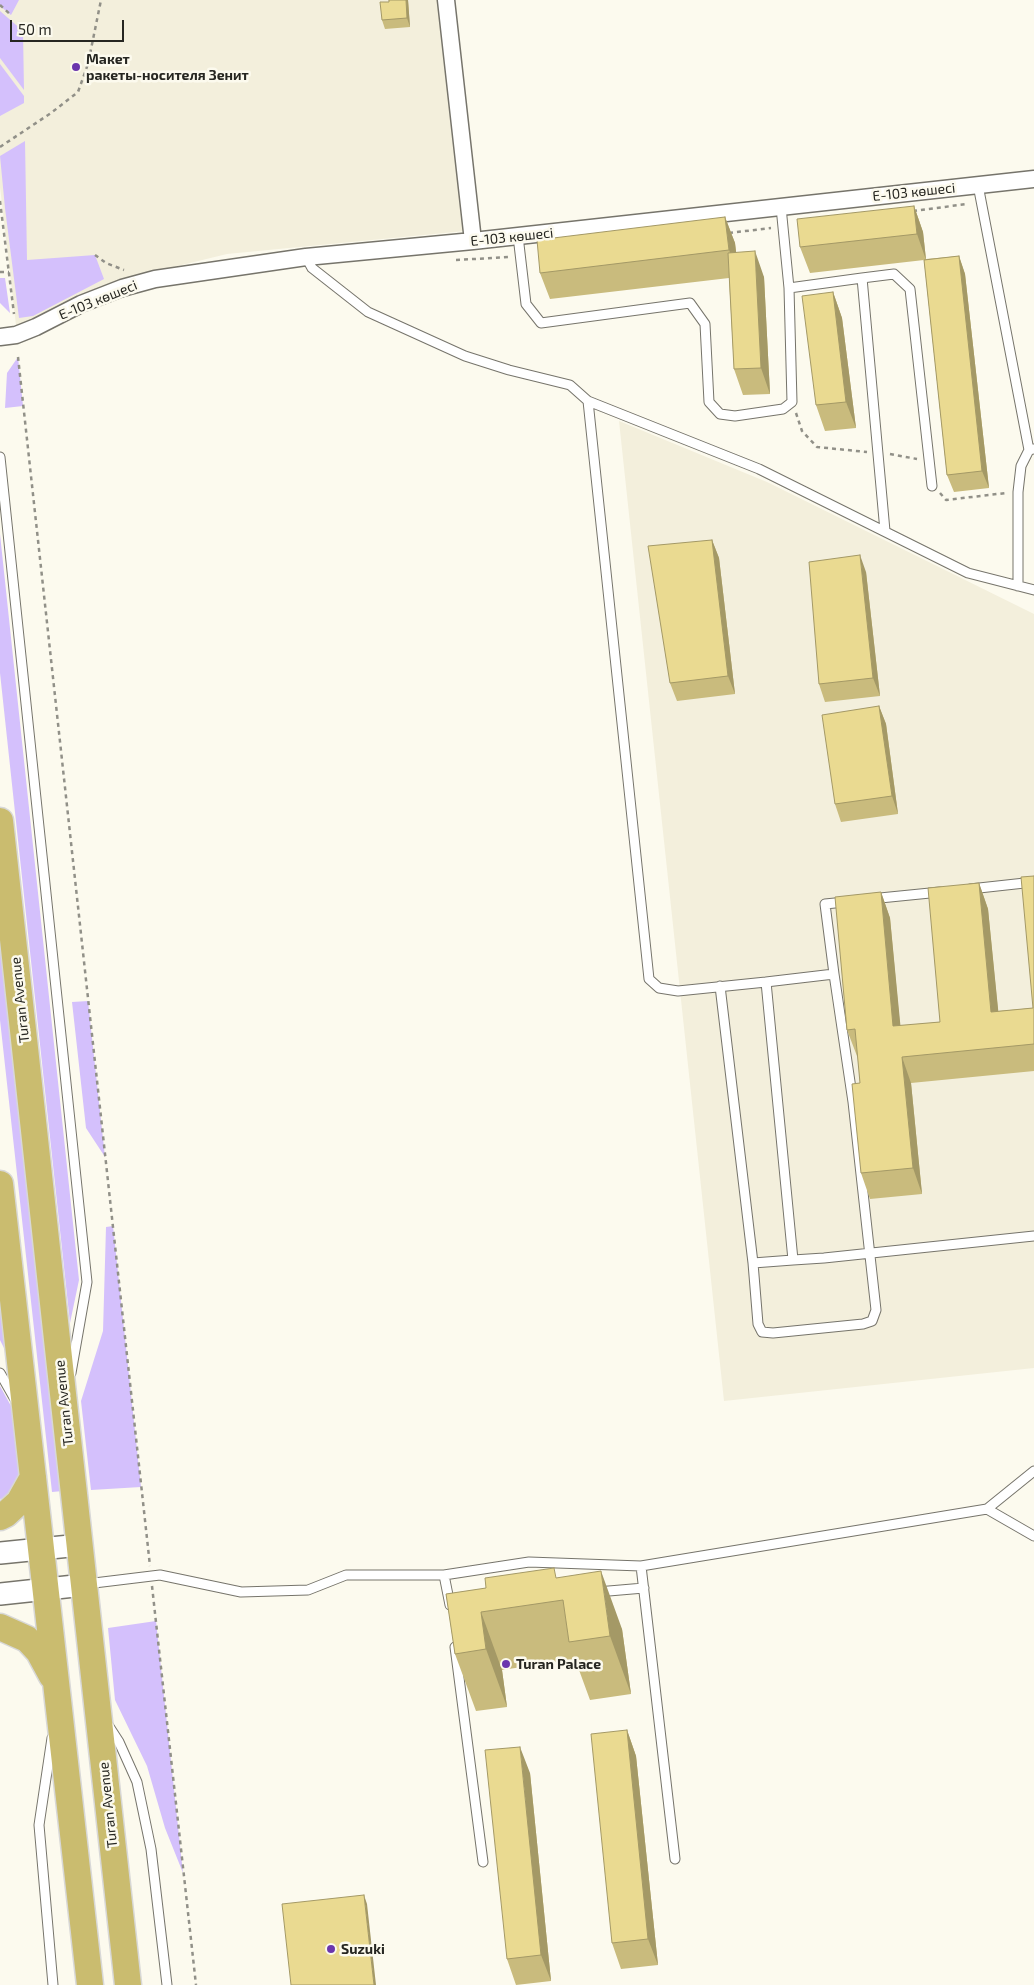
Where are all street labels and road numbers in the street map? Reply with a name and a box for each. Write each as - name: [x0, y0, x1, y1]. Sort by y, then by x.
- street label: Е-103 көшесі: [872, 179, 956, 205]
- street label: Е-103 көшесі: [470, 224, 554, 250]
- street label: Е-103 көшесі: [56, 277, 140, 323]
- street label: Turan Avenue: [7, 956, 33, 1044]
- street label: Turan Avenue: [51, 1359, 77, 1447]
- street label: Turan Avenue: [95, 1761, 121, 1849]

